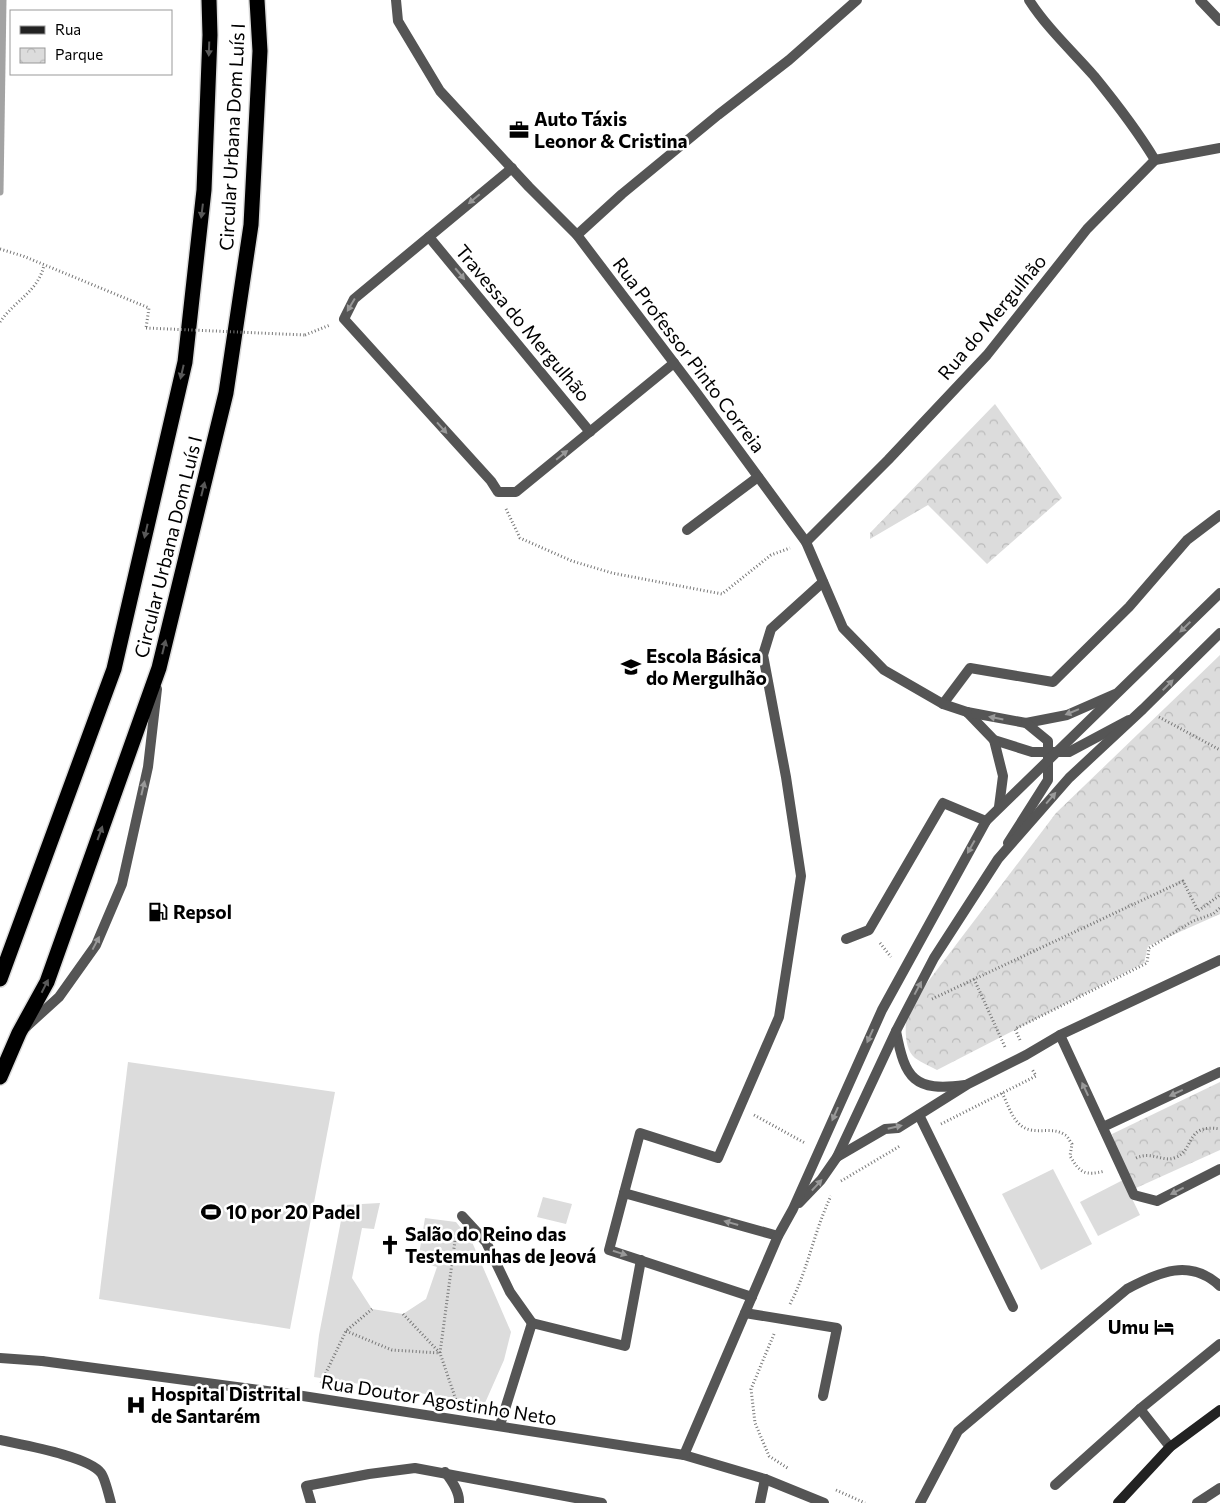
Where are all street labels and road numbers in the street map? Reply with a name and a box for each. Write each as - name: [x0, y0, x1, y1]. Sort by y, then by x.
- street label: Circular Urbana Dom Luís I: [214, 23, 249, 251]
- street label: Travessa do Mergulhão: [451, 240, 596, 406]
- street label: Rua do Mergulhão: [933, 249, 1051, 384]
- street label: Rua Professor Pinto Correia: [608, 253, 770, 457]
- street label: Circular Urbana Dom Luís I: [129, 434, 206, 660]
- street label: Rua Doutor Agostinho Neto: [320, 1370, 559, 1429]

